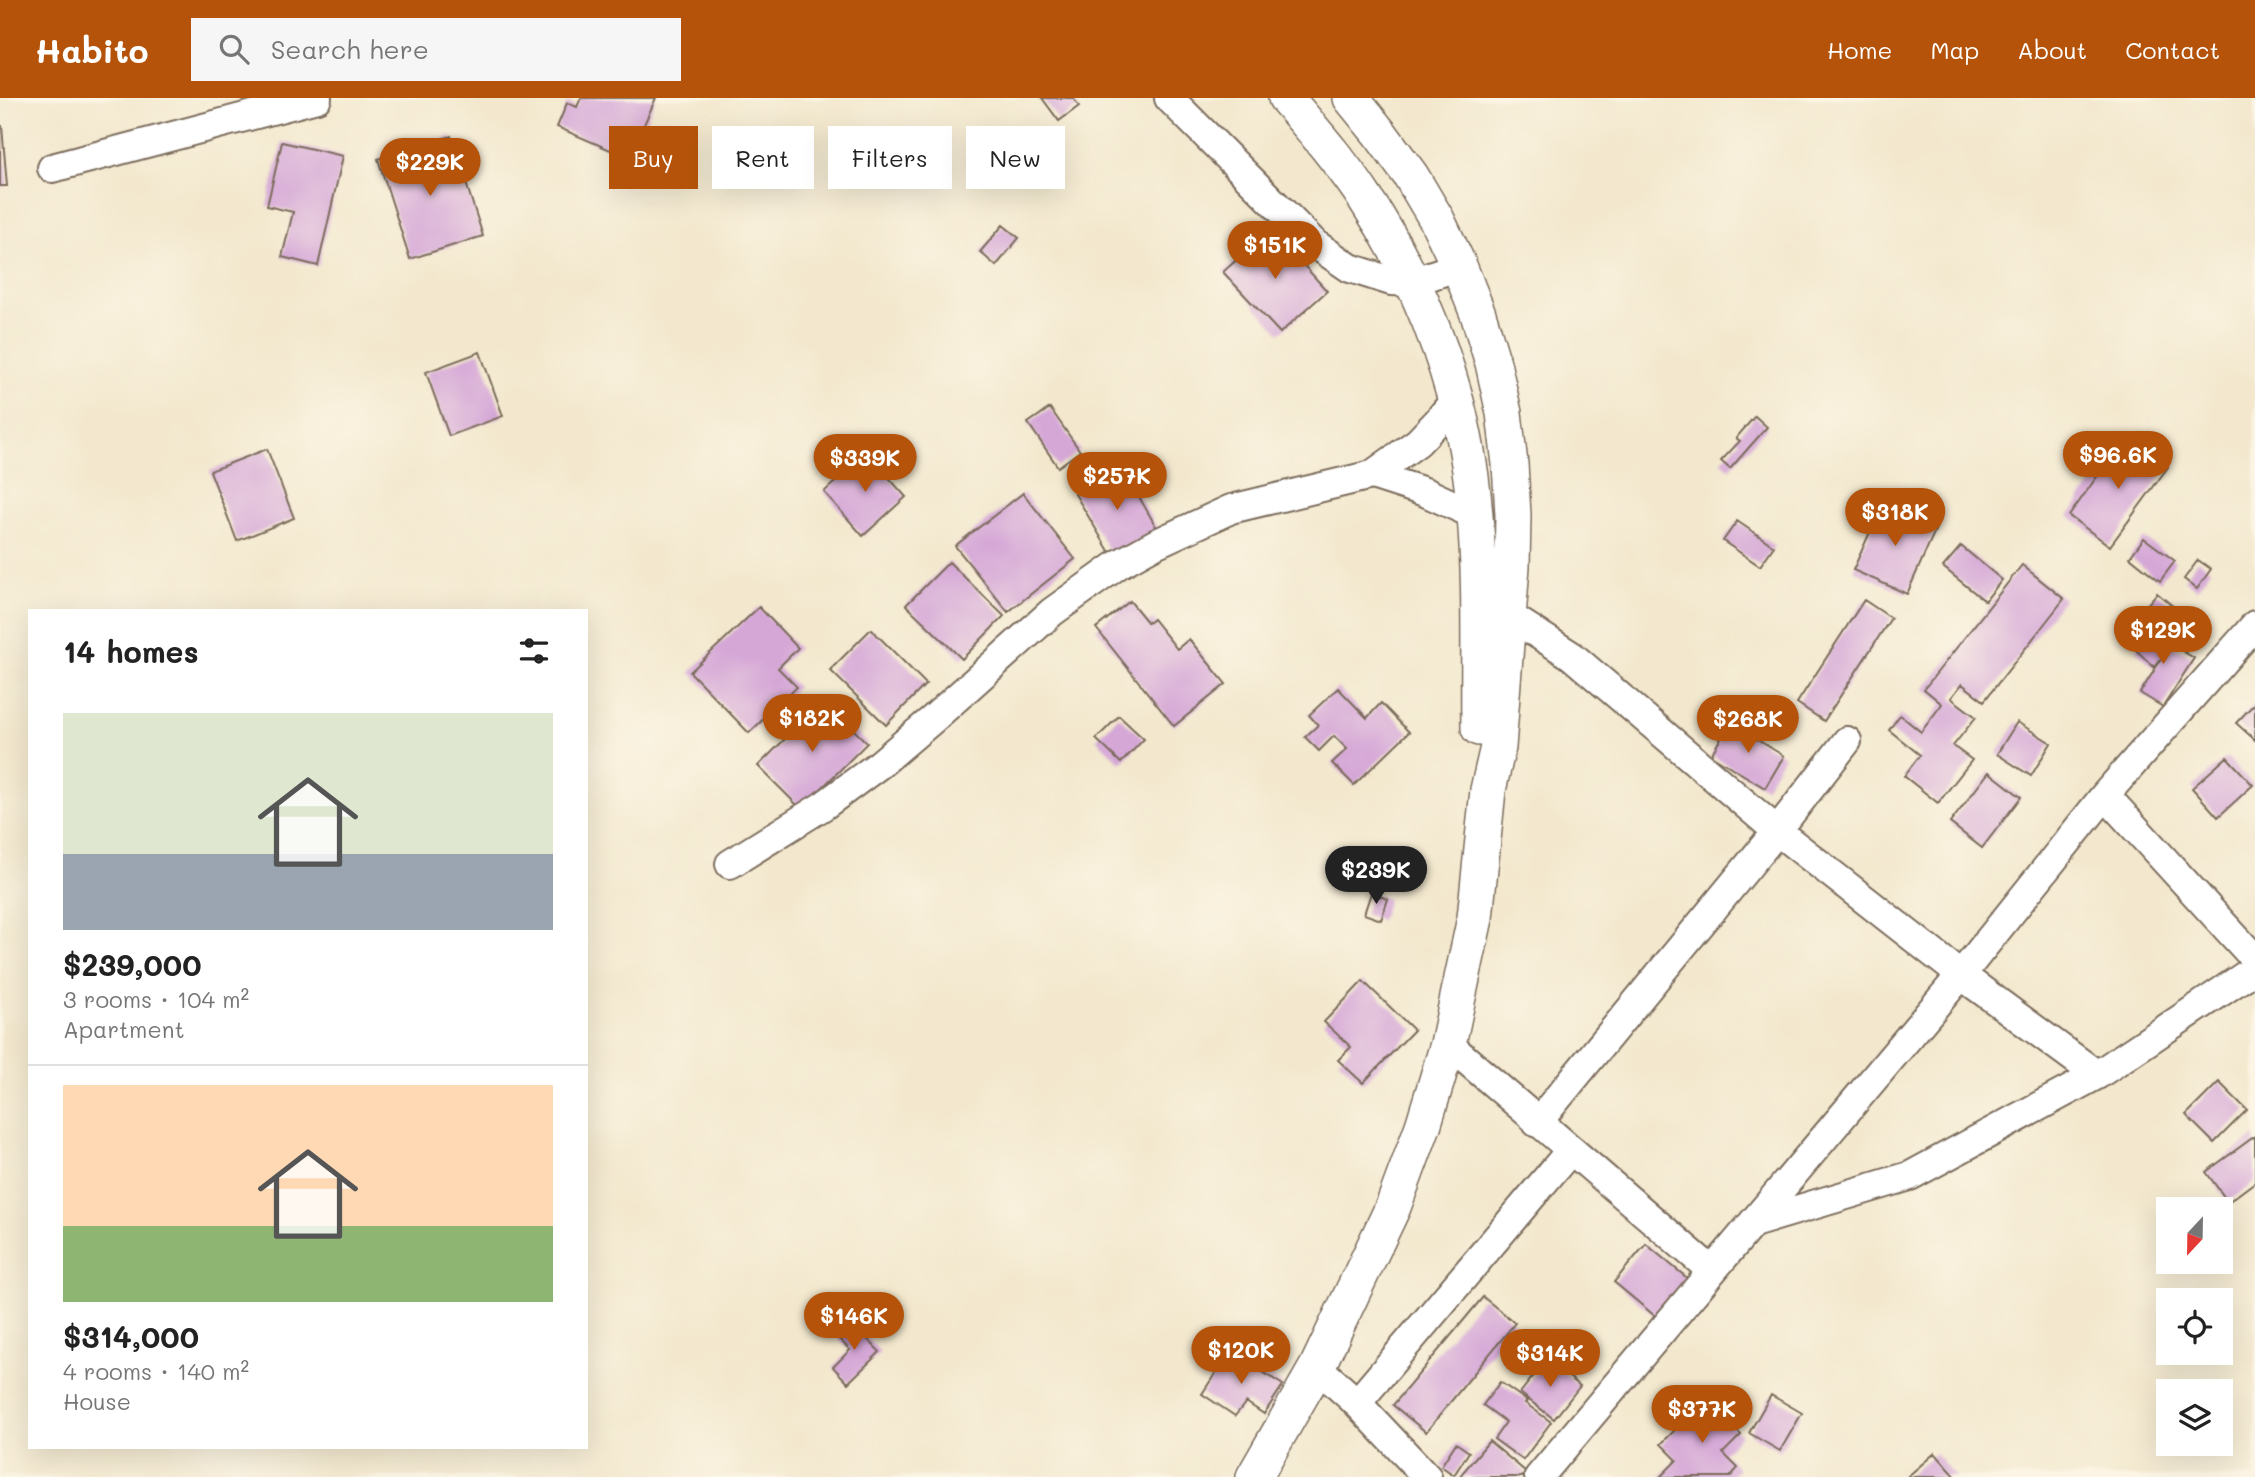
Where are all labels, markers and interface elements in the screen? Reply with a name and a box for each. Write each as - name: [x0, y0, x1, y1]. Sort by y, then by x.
- search box: [191, 18, 681, 81]
- text: Habito: [35, 28, 149, 71]
- icon: search: [215, 30, 253, 68]
- text: Search here: [271, 32, 429, 66]
- text: Home: [1827, 34, 1892, 65]
- text: Map: [1930, 34, 1979, 65]
- text: About: [2017, 34, 2087, 65]
- text: Contact: [2125, 34, 2220, 65]
- chip: Buy: [609, 126, 698, 189]
- chip: Rent: [712, 126, 814, 189]
- chip: Filters: [828, 126, 952, 189]
- chip: New: [966, 126, 1065, 189]
- pin: $229K: [381, 139, 479, 198]
- text: $229K: [396, 146, 464, 176]
- pin: $151K: [1226, 222, 1324, 281]
- text: $151K: [1243, 229, 1307, 259]
- pin: $96.6K: [2061, 432, 2175, 491]
- pin: $339K: [816, 434, 914, 494]
- text: $96.6K: [2079, 439, 2157, 469]
- text: $339K: [830, 442, 900, 472]
- pin: $257K: [1068, 452, 1166, 512]
- text: $257K: [1083, 460, 1151, 490]
- pin: $318K: [1846, 489, 1944, 548]
- text: $318K: [1861, 496, 1929, 526]
- pin: $129K: [2114, 606, 2212, 666]
- text: $129K: [2130, 614, 2196, 644]
- text: 14 homes: [63, 631, 199, 671]
- icon: filters: [515, 632, 553, 670]
- pin: $182K: [763, 694, 861, 754]
- pin: $268K: [1699, 696, 1797, 755]
- text: $182K: [779, 702, 845, 732]
- text: $268K: [1713, 703, 1783, 733]
- icon: home: [245, 759, 371, 885]
- pin: $239K: [1327, 846, 1425, 906]
- text: $239K: [1341, 854, 1411, 884]
- text: $239,000: [63, 944, 201, 984]
- text: 3 rooms · 104 m²: [63, 984, 249, 1014]
- text: Apartment: [63, 1014, 185, 1044]
- icon: home: [245, 1131, 371, 1257]
- north arrow: [2156, 1197, 2233, 1274]
- map controls: [2156, 1197, 2233, 1456]
- button: locate: [2156, 1288, 2233, 1365]
- pin: $146K: [805, 1292, 903, 1352]
- text: $146K: [820, 1300, 888, 1330]
- text: $314,000: [63, 1316, 199, 1356]
- pin: $120K: [1192, 1326, 1290, 1386]
- pin: $314K: [1501, 1330, 1599, 1389]
- text: $120K: [1207, 1334, 1275, 1364]
- text: $314K: [1516, 1337, 1584, 1367]
- text: 4 rooms · 140 m²: [63, 1356, 249, 1386]
- button: layers: [2156, 1379, 2233, 1456]
- text: House: [63, 1386, 131, 1416]
- pin: $377K: [1653, 1386, 1751, 1445]
- text: $377K: [1668, 1393, 1736, 1423]

